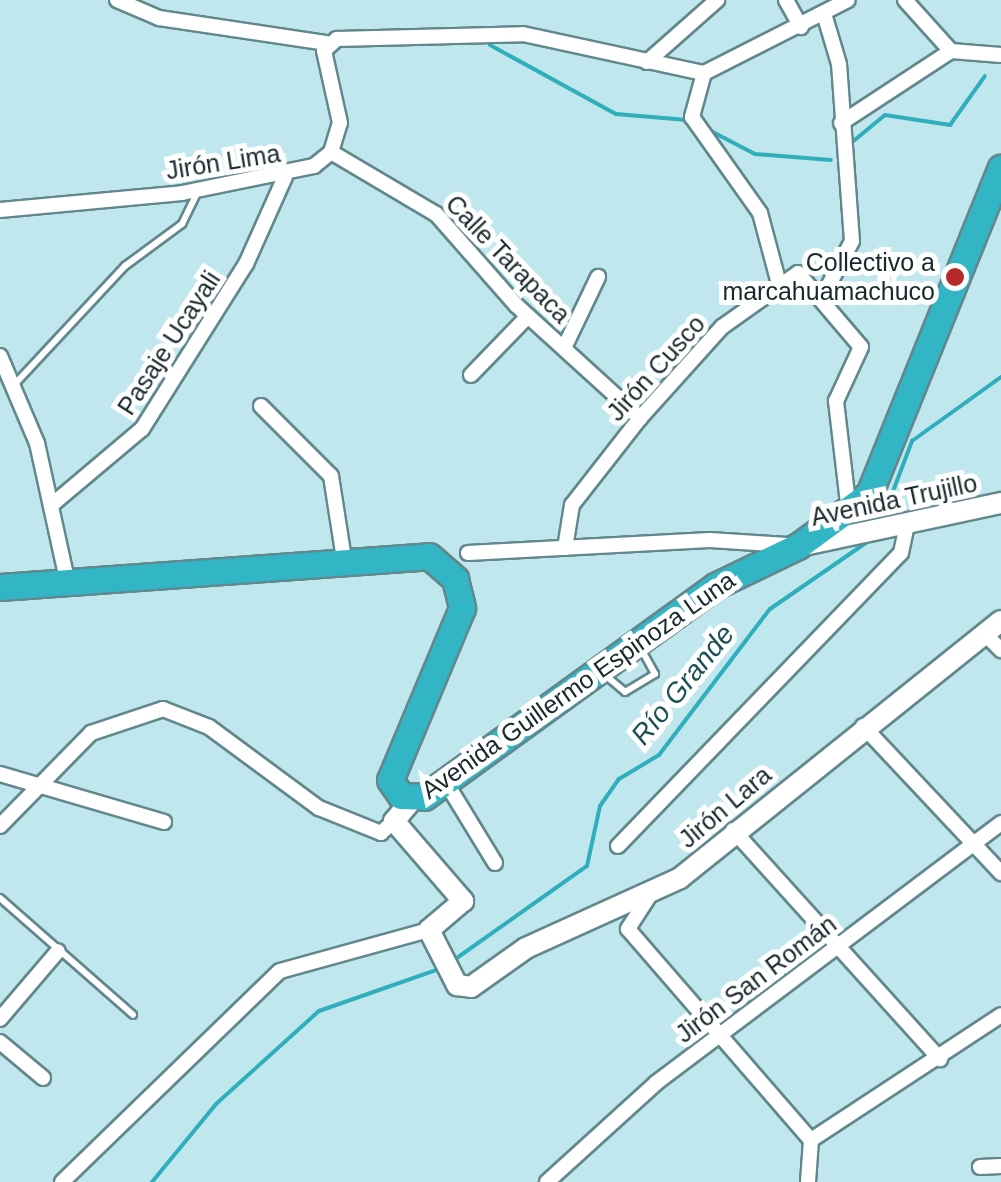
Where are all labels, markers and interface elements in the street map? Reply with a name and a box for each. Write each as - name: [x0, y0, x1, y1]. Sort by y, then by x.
- street label: Jirón Lima: [164, 138, 282, 186]
- street label: Calle Tarapaca: [439, 189, 577, 329]
- place label: Collectivo a marcahuamachuco: [722, 248, 935, 307]
- street label: Pasaje Ucayali: [111, 265, 227, 421]
- marker: Collectivo a marcahuamachuco: [944, 266, 966, 288]
- street label: Jirón Cusco: [601, 309, 711, 427]
- street label: Avenida Trujillo: [808, 468, 980, 532]
- street label: Avenida Guillermo Espinoza Luna: [415, 565, 741, 805]
- water label: Río Grande: [624, 618, 742, 752]
- street label: Jirón Lara: [673, 760, 777, 854]
- street label: Jirón San Román: [670, 909, 842, 1049]

